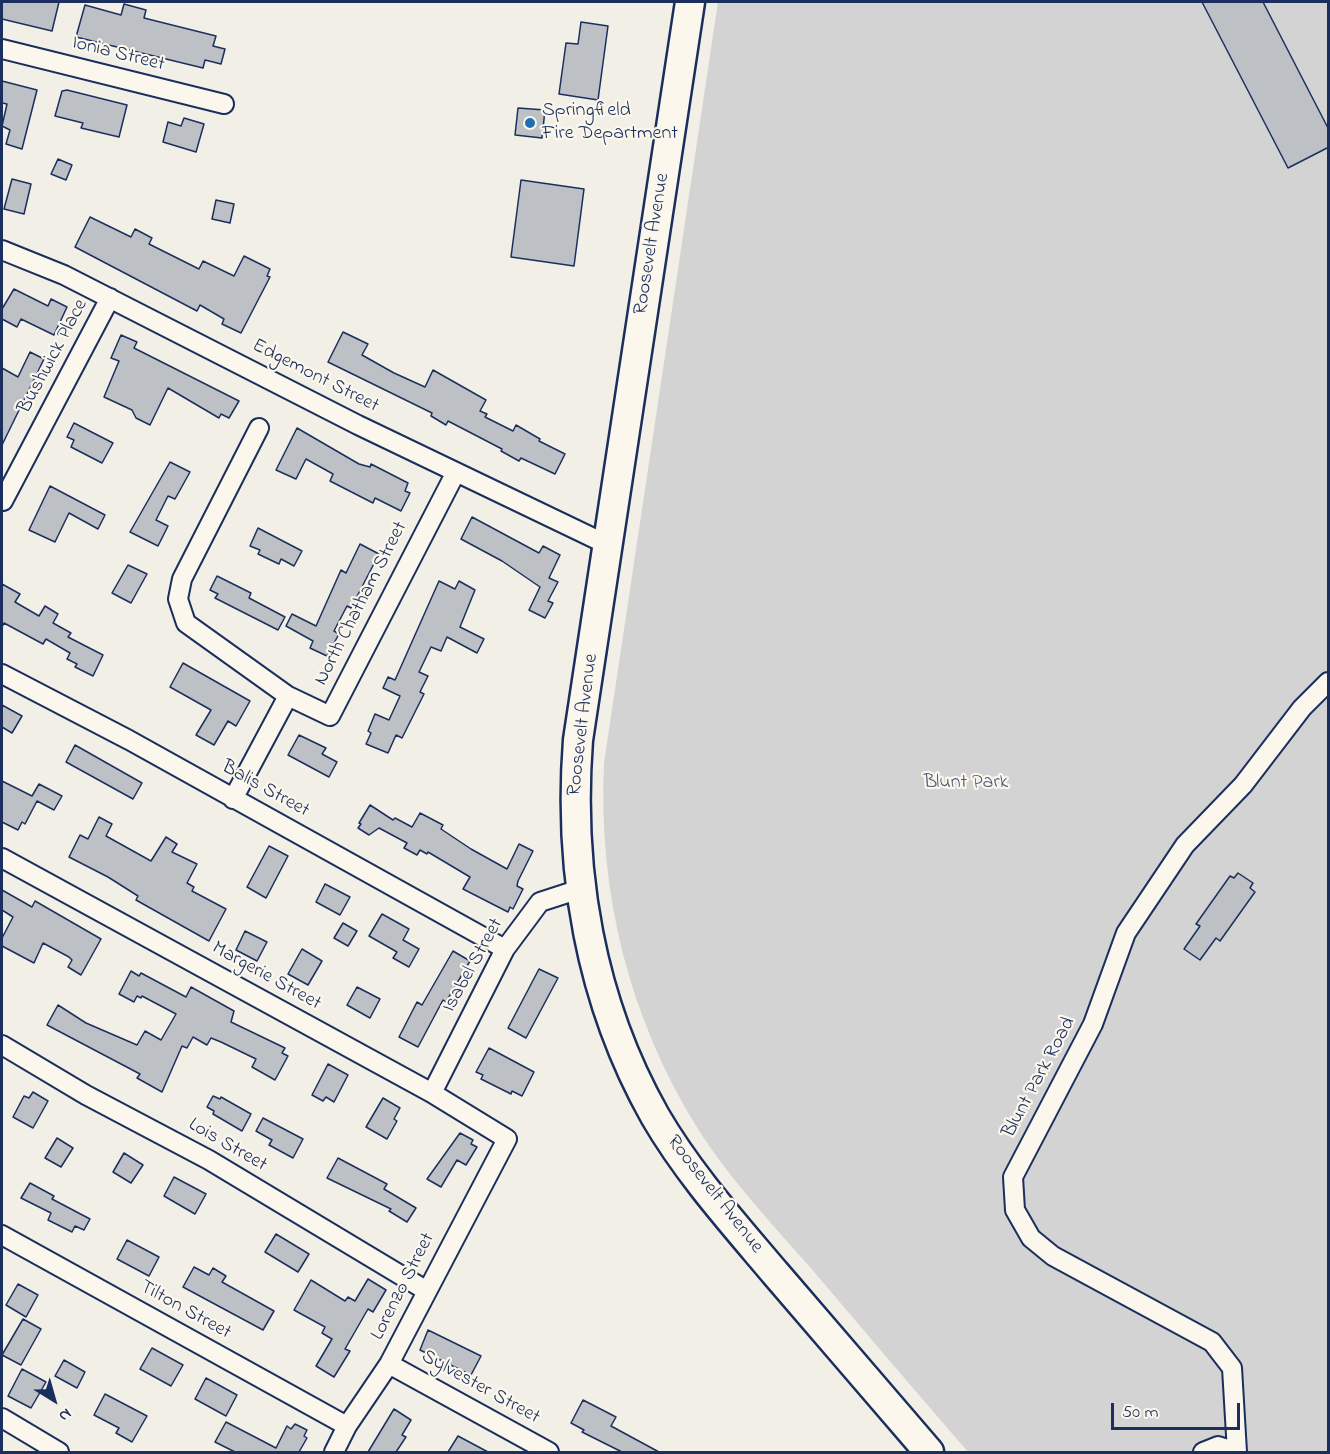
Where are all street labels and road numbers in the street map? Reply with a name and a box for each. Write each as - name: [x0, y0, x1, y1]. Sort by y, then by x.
- street label: Ionia Street: [69, 32, 167, 78]
- street label: Roosevelt Avenue: [630, 171, 676, 317]
- street label: Bushwick Place: [14, 296, 94, 418]
- street label: Edgemont Street: [248, 335, 382, 419]
- street label: North Chatham Street: [310, 518, 414, 690]
- street label: Roosevelt Avenue: [563, 652, 605, 798]
- street label: Balis Street: [217, 756, 313, 824]
- street label: Isabel Street: [438, 915, 510, 1017]
- street label: Margerie Street: [207, 937, 325, 1017]
- street label: Blunt Park Road: [998, 1014, 1082, 1142]
- street label: Lois Street: [183, 1114, 271, 1178]
- street label: Roosevelt Avenue: [660, 1131, 768, 1259]
- street label: Lorenzo Street: [367, 1229, 441, 1345]
- street label: Tilton Street: [135, 1276, 235, 1346]
- street label: Sylvester Street: [416, 1345, 544, 1431]

